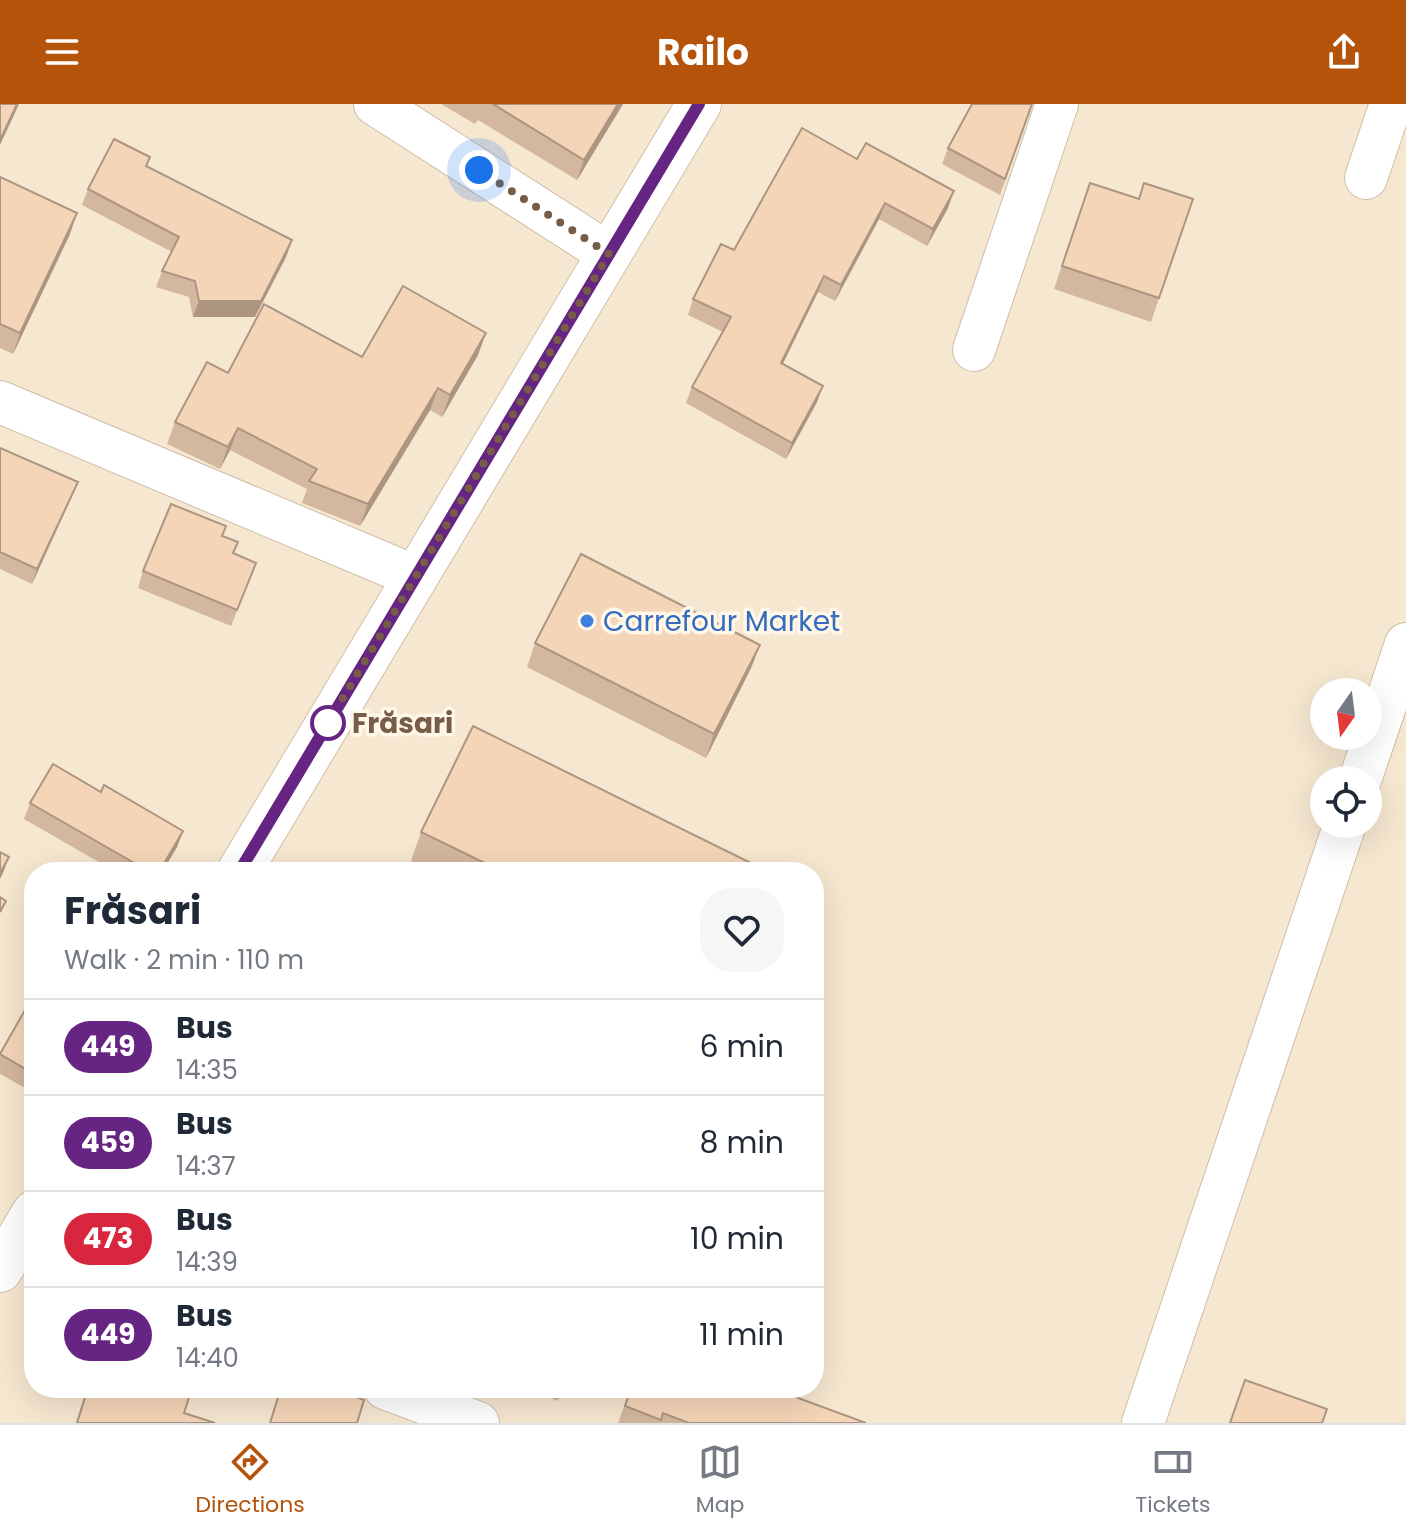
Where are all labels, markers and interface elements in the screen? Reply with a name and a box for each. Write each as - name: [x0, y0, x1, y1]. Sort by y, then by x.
- text: Railo: [657, 27, 749, 78]
- icon: menu: [40, 30, 84, 74]
- icon: share: [1322, 30, 1366, 74]
- your location: [459, 150, 499, 190]
- place label: Carrefour Market: [603, 602, 840, 641]
- marker: Carrefour Market: [578, 612, 596, 630]
- north arrow: [1310, 678, 1382, 750]
- map controls: [1310, 678, 1382, 838]
- place label: Frăsari: [352, 704, 453, 743]
- marker: Frăsari: [311, 706, 345, 740]
- button: locate: [1310, 766, 1382, 838]
- text: Frăsari: [64, 884, 201, 937]
- button: heart: [700, 888, 784, 972]
- text: Walk · 2 min · 110 m: [64, 942, 304, 978]
- text: Bus: [176, 1006, 233, 1049]
- text: 6 min: [699, 1025, 784, 1068]
- text: 449: [80, 1027, 136, 1066]
- text: 14:35: [176, 1052, 238, 1088]
- text: Bus: [176, 1102, 233, 1145]
- text: 8 min: [700, 1121, 784, 1164]
- text: 459: [81, 1123, 135, 1162]
- text: 14:37: [176, 1148, 236, 1184]
- text: Bus: [176, 1198, 233, 1241]
- text: 10 min: [690, 1217, 784, 1260]
- text: 473: [83, 1219, 133, 1258]
- text: 14:39: [176, 1244, 238, 1280]
- text: Bus: [176, 1294, 233, 1337]
- text: 11 min: [699, 1313, 784, 1356]
- text: 449: [80, 1315, 136, 1354]
- text: 14:40: [176, 1340, 239, 1376]
- tab: Directions: [195, 1440, 305, 1521]
- tab: Map: [696, 1440, 744, 1521]
- tab: Tickets: [1135, 1440, 1210, 1521]

